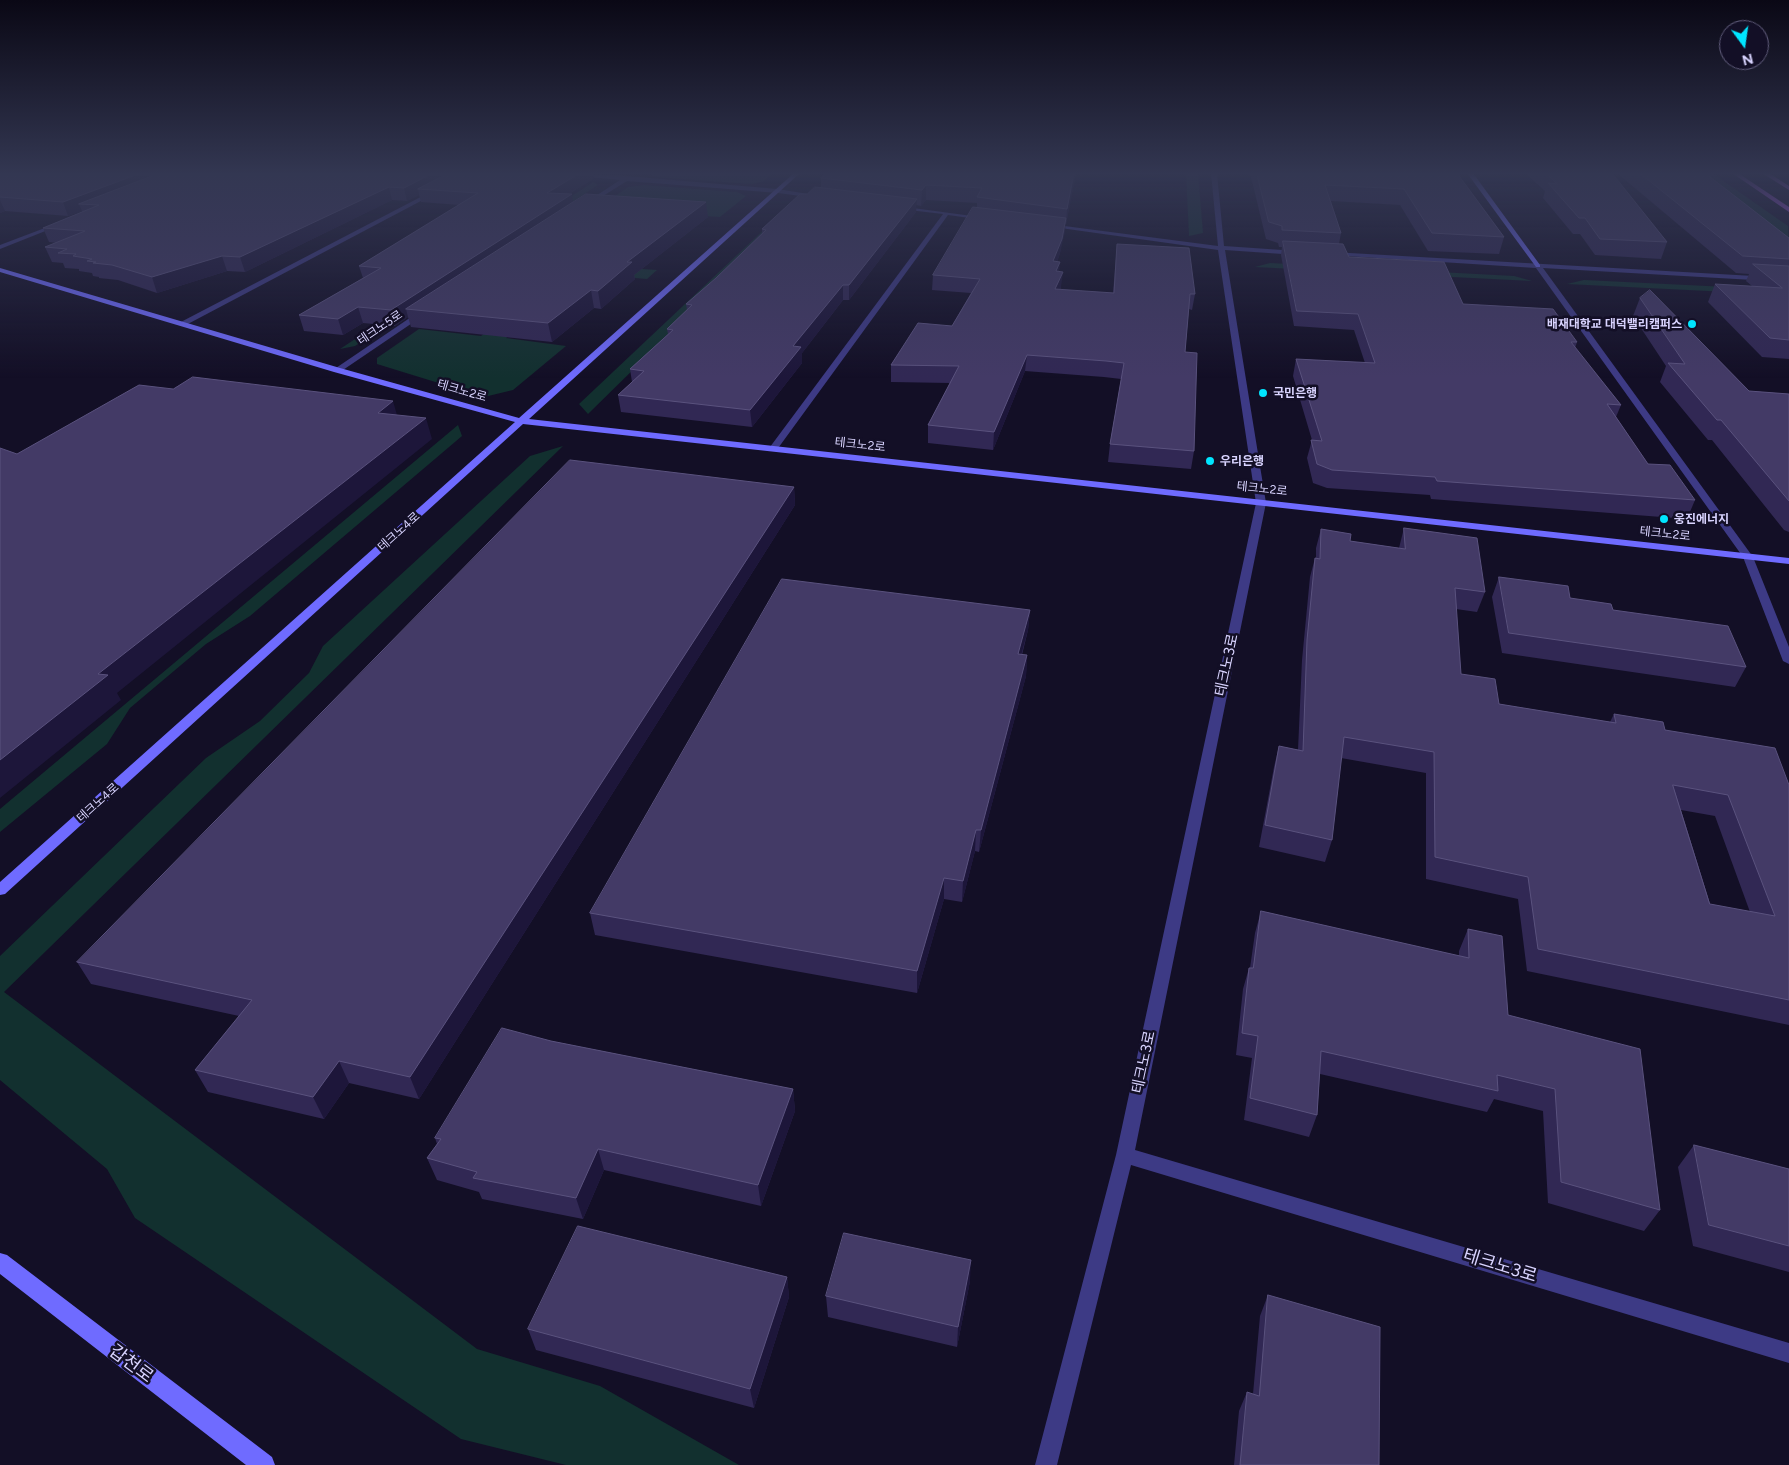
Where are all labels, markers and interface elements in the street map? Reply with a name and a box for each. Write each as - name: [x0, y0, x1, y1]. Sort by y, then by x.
- north arrow: [1719, 20, 1769, 70]
- text: N: [1740, 50, 1755, 69]
- street label: 테크노5로: [355, 308, 405, 348]
- place label: 배재대학교 대덕밸리캠퍼스: [1547, 317, 1682, 331]
- marker: 배재대학교 대덕밸리캠퍼스: [1686, 318, 1698, 330]
- street label: 테크노2로: [436, 377, 488, 405]
- place label: 국민은행: [1273, 386, 1317, 400]
- marker: 국민은행: [1257, 387, 1269, 399]
- street label: 테크노2로: [834, 435, 886, 455]
- place label: 우리은행: [1220, 454, 1264, 468]
- marker: 우리은행: [1204, 455, 1216, 467]
- street label: 테크노2로: [1236, 479, 1288, 499]
- street label: 테크노4로: [375, 509, 423, 555]
- place label: 웅진에너지: [1674, 512, 1729, 526]
- marker: 웅진에너지: [1658, 513, 1670, 525]
- street label: 테크노2로: [1639, 524, 1691, 544]
- street label: 테크노3로: [1212, 632, 1242, 698]
- street label: 테크노4로: [74, 780, 122, 826]
- street label: 테크노3로: [1129, 1029, 1159, 1095]
- street label: 테크노3로: [1460, 1245, 1540, 1287]
- street label: 갑천로: [105, 1340, 157, 1388]

